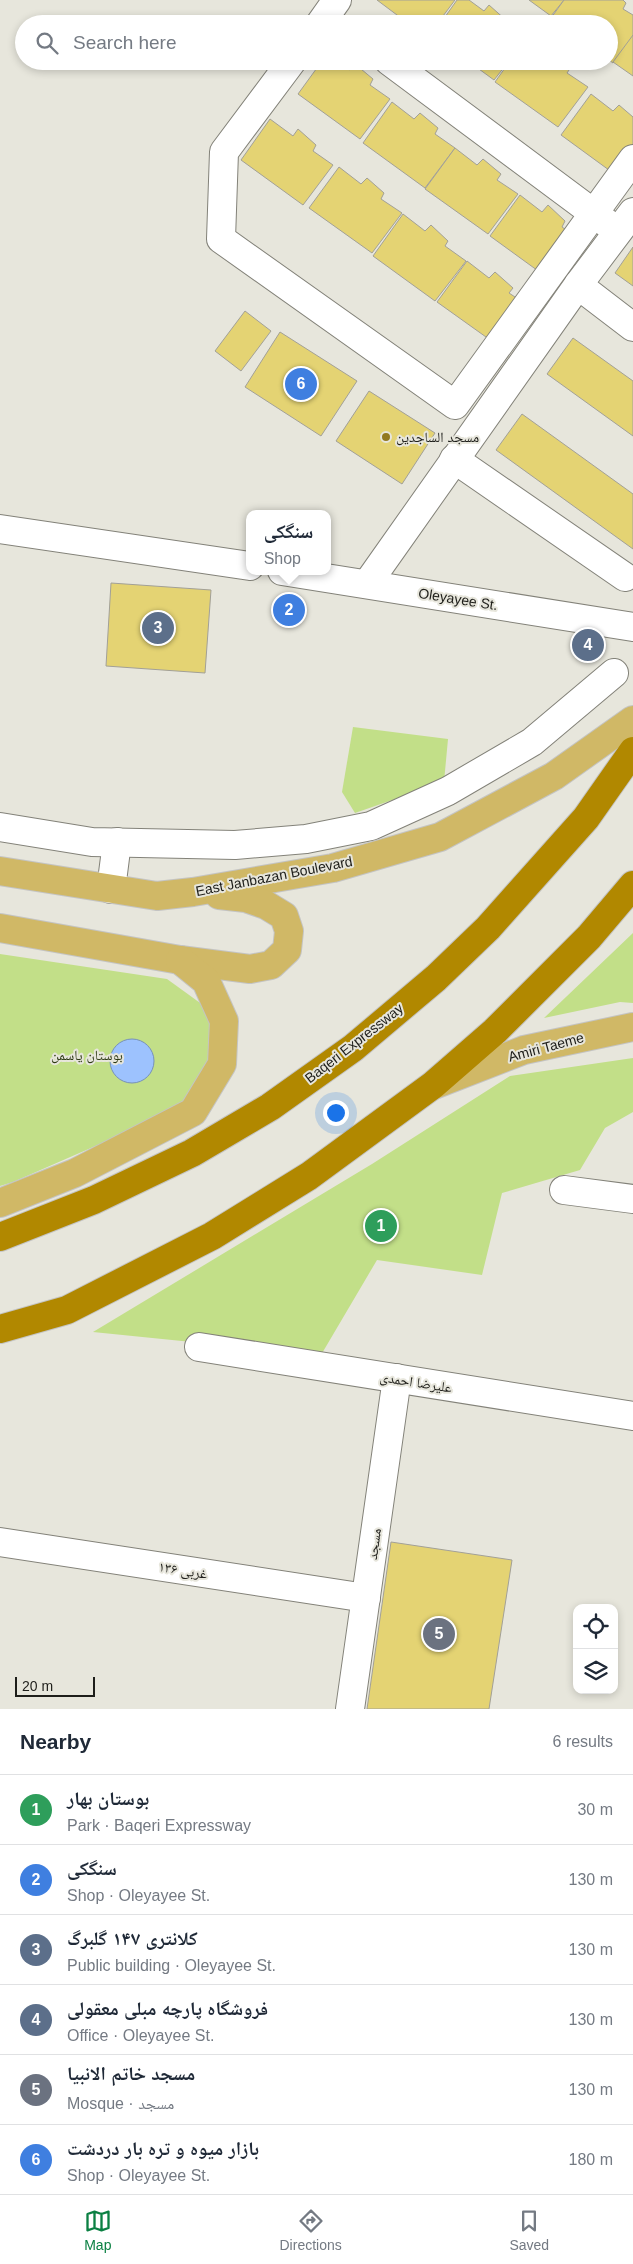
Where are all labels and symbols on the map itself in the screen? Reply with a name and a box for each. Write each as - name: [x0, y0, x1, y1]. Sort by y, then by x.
- pin: 6: [285, 365, 317, 403]
- place label: مسجد الساجدین: [396, 429, 479, 446]
- marker: مسجد الساجدین: [380, 431, 392, 443]
- street label: Oleyayee St.: [417, 585, 499, 613]
- pin: 2: [273, 591, 305, 629]
- pin: 3: [142, 609, 174, 647]
- pin: 4: [572, 626, 604, 664]
- street label: East Janbazan Boulevard: [194, 853, 354, 899]
- street label: Baqeri Expressway: [302, 1000, 406, 1086]
- street label: Amiri Taeme: [506, 1029, 586, 1065]
- park label: بوستان یاسمن: [51, 1047, 123, 1064]
- your location: [323, 1100, 349, 1126]
- pin: 1: [365, 1207, 397, 1245]
- street label: علیرضا احمدی: [379, 1368, 453, 1397]
- street label: مسجد: [364, 1527, 384, 1561]
- street label: ۱۳۶ غربی: [157, 1558, 208, 1583]
- pin: 5: [423, 1615, 455, 1653]
- scale bar: [15, 1674, 95, 1697]

